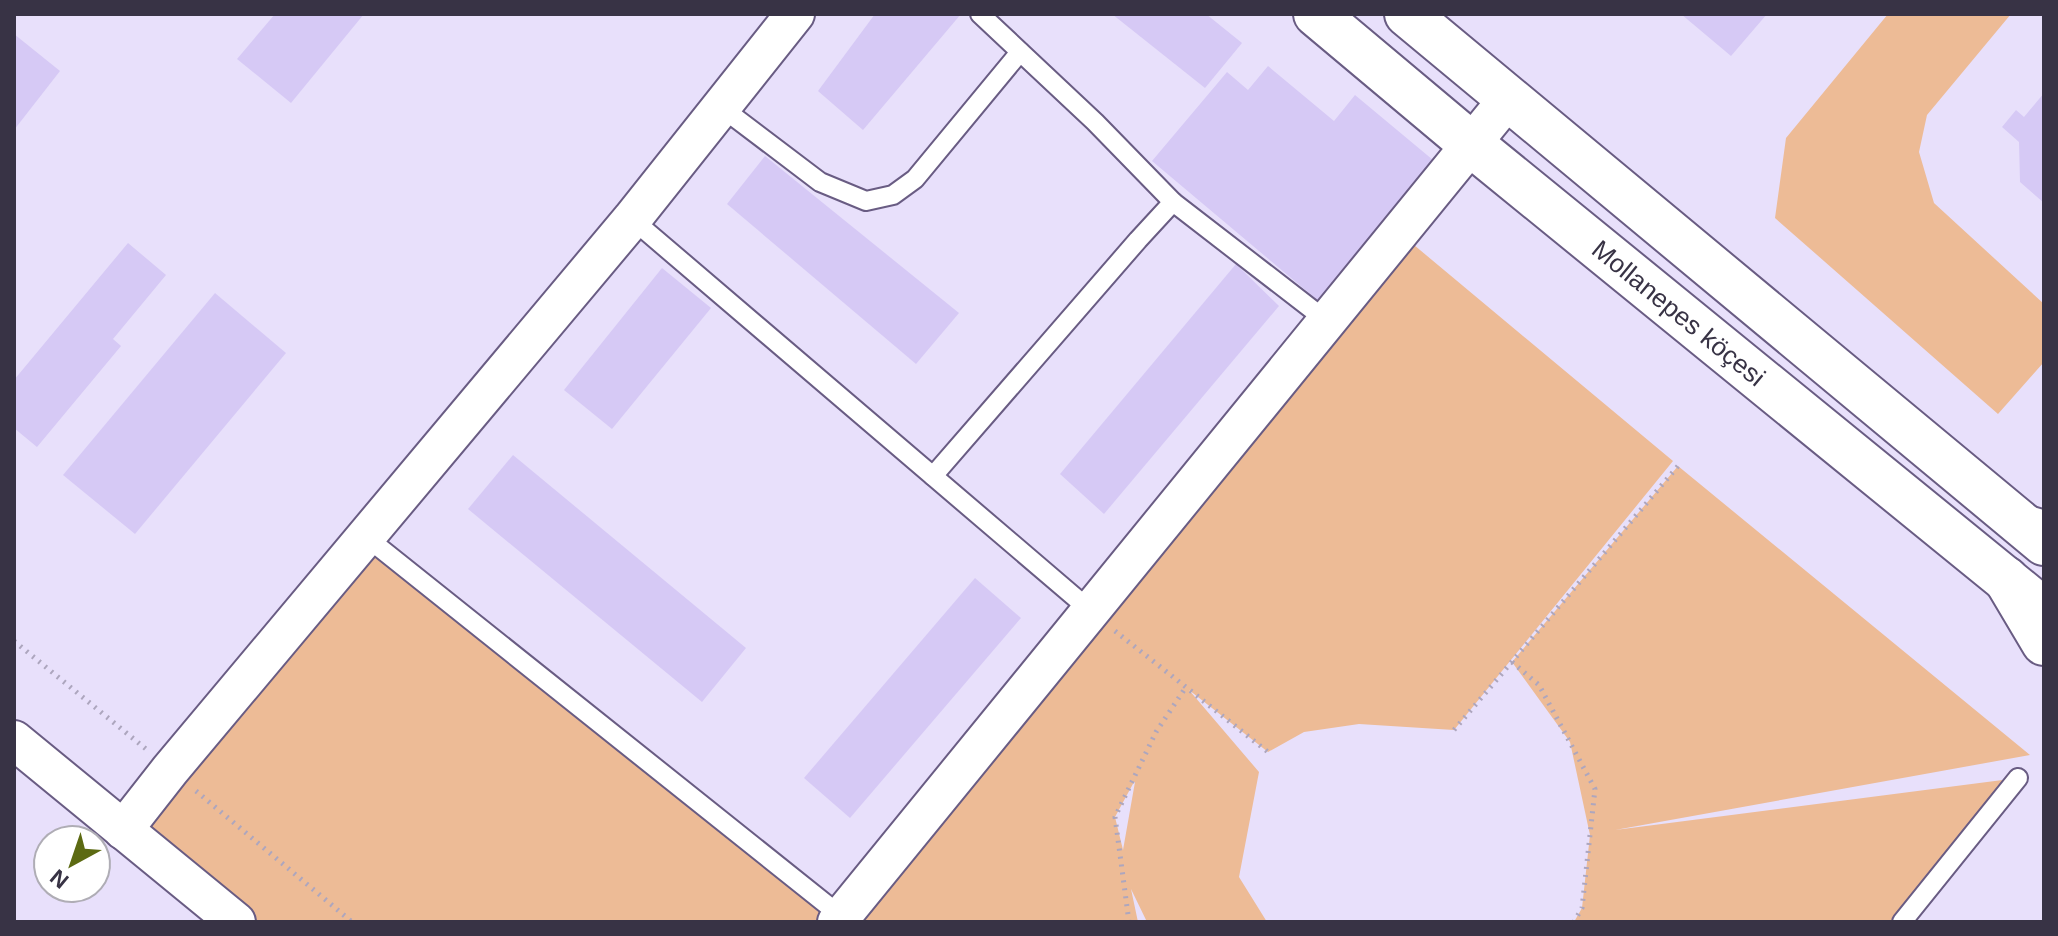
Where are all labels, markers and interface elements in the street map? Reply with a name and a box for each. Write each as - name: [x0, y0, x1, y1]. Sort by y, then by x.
- street label: Mollanepes köçesi: [1586, 234, 1771, 392]
- north arrow: [32, 824, 112, 904]
- text: N: [45, 864, 74, 894]

